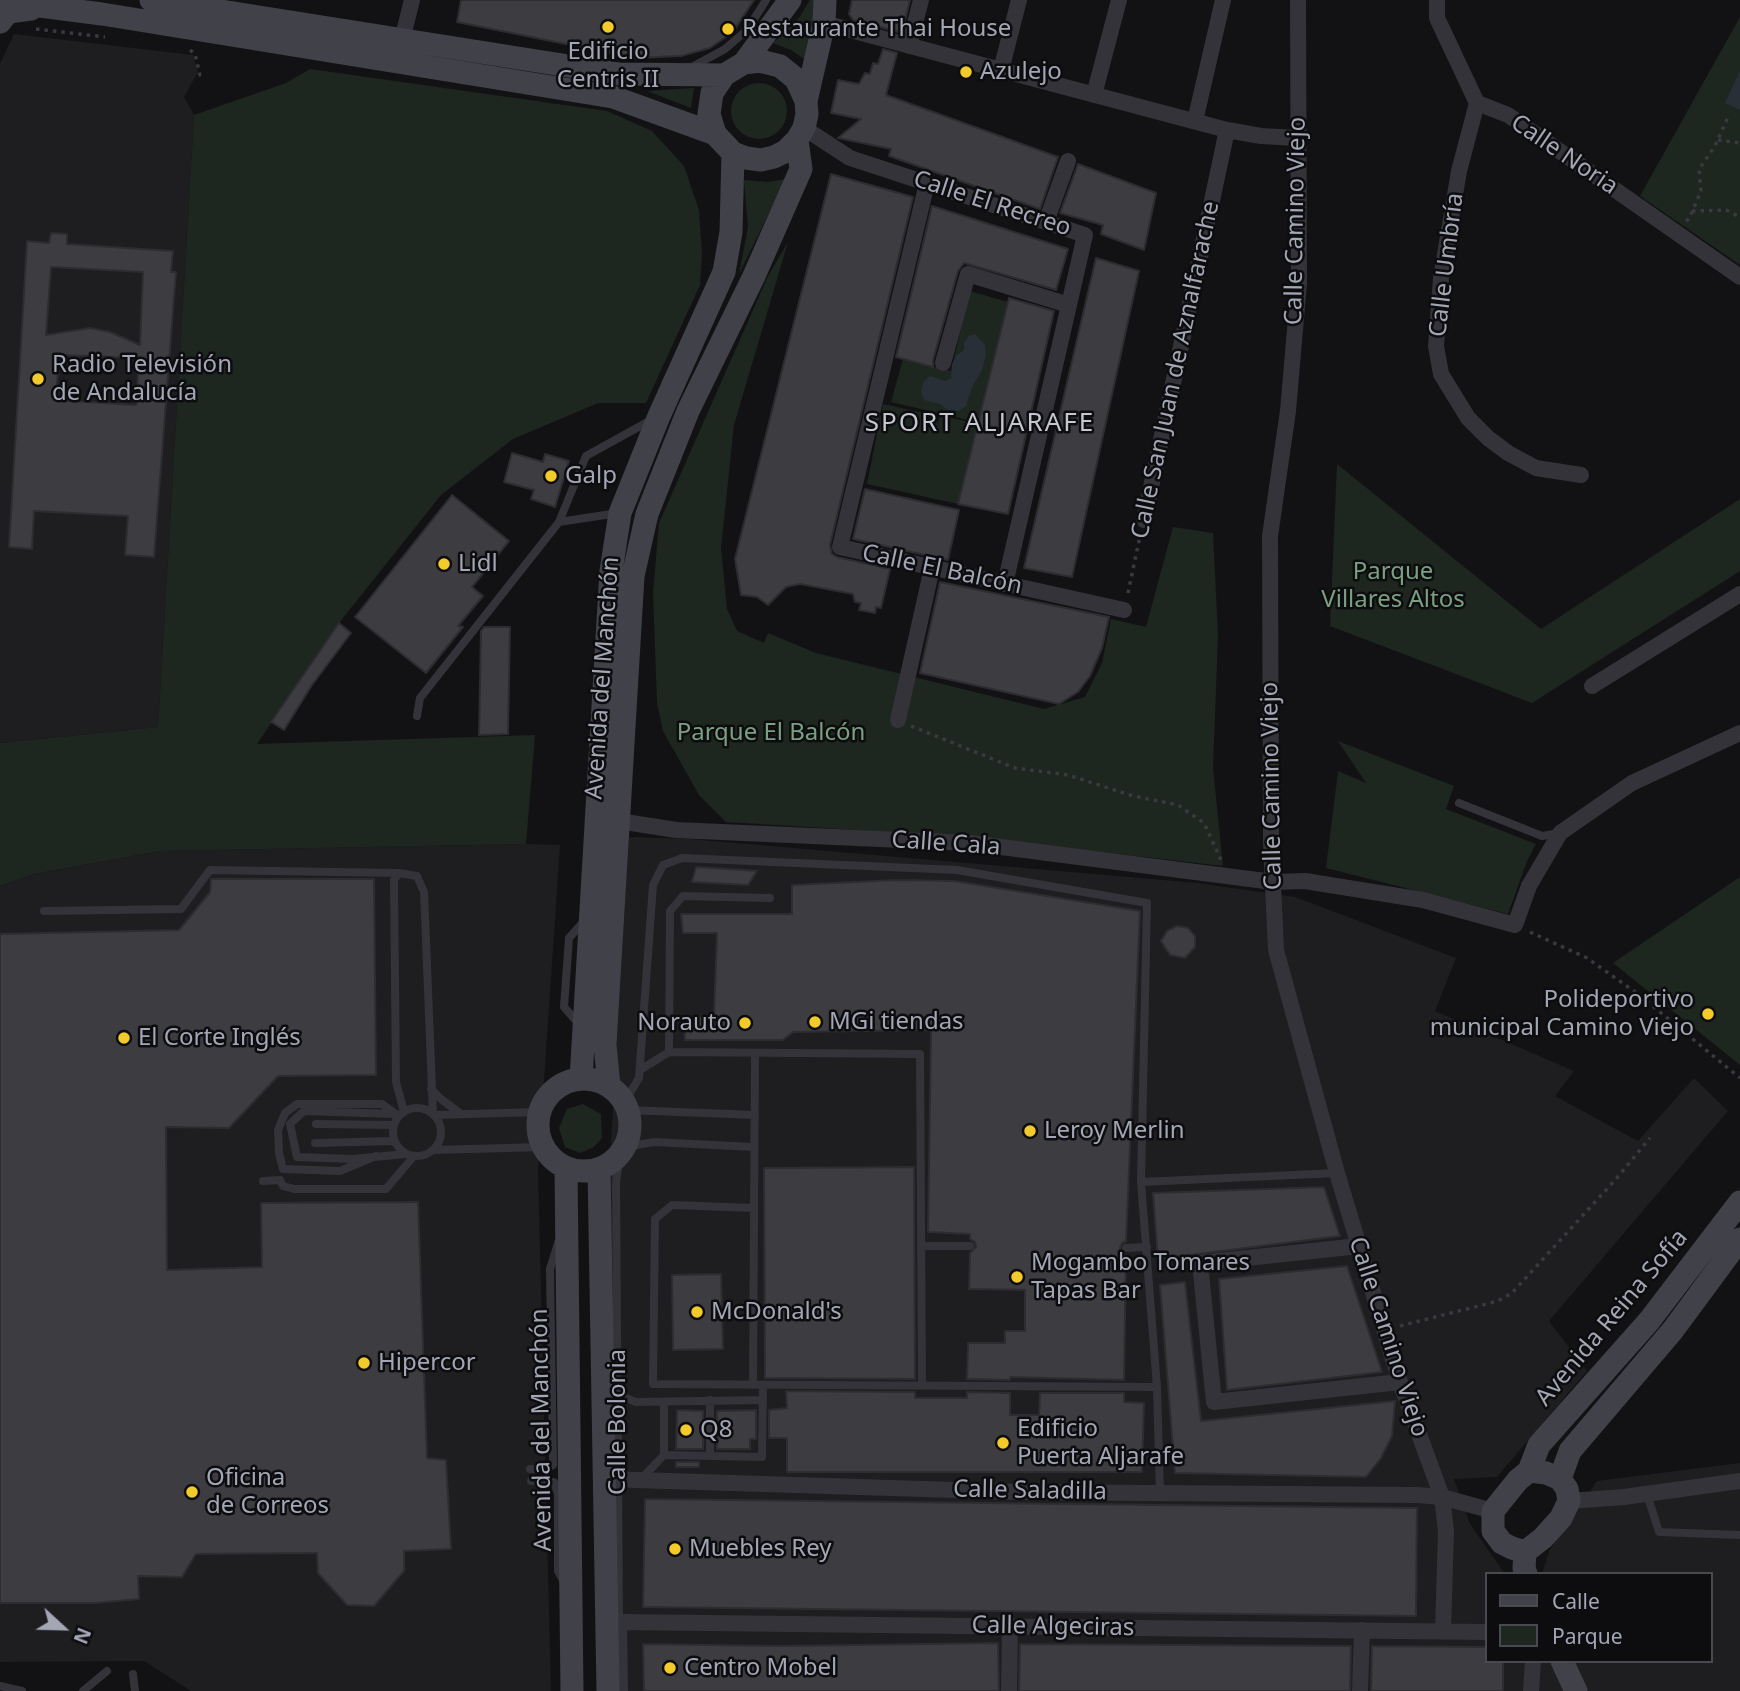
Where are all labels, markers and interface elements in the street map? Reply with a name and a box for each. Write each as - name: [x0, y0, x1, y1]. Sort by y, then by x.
- place label: Restaurante Thai House: [742, 15, 1011, 43]
- marker: Edificio Centris II: [600, 19, 616, 35]
- marker: Restaurante Thai House: [720, 21, 736, 37]
- place label: Edificio Centris II: [557, 38, 659, 94]
- place label: Azulejo: [980, 58, 1062, 86]
- marker: Azulejo: [958, 64, 974, 80]
- street label: Calle Noria: [1505, 109, 1623, 201]
- street label: Calle Camino Viejo: [1280, 117, 1312, 325]
- street label: Calle El Recreo: [910, 165, 1074, 243]
- street label: Calle Umbría: [1424, 191, 1470, 339]
- street label: Calle San Juan de Aznalfarache: [1126, 198, 1226, 542]
- place label: Radio Televisión de Andalucía: [52, 351, 232, 407]
- marker: Radio Televisión de Andalucía: [30, 371, 46, 387]
- district label: SPORT ALJARAFE: [867, 408, 1093, 440]
- place label: Galp: [565, 462, 617, 490]
- marker: Galp: [543, 468, 559, 484]
- street label: Calle El Balcón: [859, 539, 1025, 601]
- place label: Lidl: [458, 550, 498, 578]
- marker: Lidl: [436, 556, 452, 572]
- street label: Avenida del Manchón: [580, 556, 626, 800]
- park label: Parque Villares Altos: [1321, 558, 1465, 614]
- street label: Calle Camino Viejo: [1256, 682, 1288, 890]
- park label: Parque El Balcón: [677, 719, 865, 747]
- street label: Calle Cala: [891, 826, 1001, 862]
- place label: Polideportivo municipal Camino Viejo: [1430, 986, 1694, 1042]
- marker: Polideportivo municipal Camino Viejo: [1700, 1006, 1716, 1022]
- place label: MGi tiendas: [829, 1008, 964, 1036]
- place label: Norauto: [637, 1009, 731, 1037]
- marker: MGi tiendas: [807, 1014, 823, 1030]
- marker: Norauto: [737, 1015, 753, 1031]
- place label: El Corte Inglés: [138, 1024, 301, 1052]
- marker: El Corte Inglés: [116, 1030, 132, 1046]
- place label: Leroy Merlin: [1044, 1117, 1184, 1145]
- marker: Leroy Merlin: [1022, 1123, 1038, 1139]
- street label: Avenida Reina Sofía: [1530, 1224, 1694, 1412]
- street label: Calle Camino Viejo: [1342, 1233, 1434, 1441]
- place label: Mogambo Tomares Tapas Bar: [1031, 1249, 1250, 1305]
- marker: Mogambo Tomares Tapas Bar: [1009, 1269, 1025, 1285]
- place label: McDonald's: [711, 1298, 842, 1326]
- marker: McDonald's: [689, 1304, 705, 1320]
- street label: Avenida del Manchón: [525, 1308, 559, 1552]
- place label: Hipercor: [378, 1349, 476, 1377]
- street label: Calle Bolonia: [604, 1349, 632, 1495]
- marker: Hipercor: [356, 1355, 372, 1371]
- place label: Edificio Puerta Aljarafe: [1017, 1415, 1184, 1471]
- place label: Q8: [700, 1416, 732, 1444]
- marker: Q8: [678, 1422, 694, 1438]
- marker: Edificio Puerta Aljarafe: [995, 1435, 1011, 1451]
- place label: Oficina de Correos: [206, 1464, 329, 1520]
- street label: Calle Saladilla: [953, 1475, 1107, 1507]
- marker: Oficina de Correos: [184, 1484, 200, 1500]
- place label: Muebles Rey: [689, 1535, 832, 1563]
- marker: Muebles Rey: [667, 1541, 683, 1557]
- legend: [1484, 1572, 1712, 1663]
- text: Calle: [1552, 1587, 1600, 1615]
- north arrow: [28, 1593, 98, 1663]
- street label: Calle Algeciras: [971, 1611, 1135, 1643]
- text: Parque: [1552, 1622, 1622, 1650]
- text: N: [68, 1624, 97, 1648]
- place label: Centro Mobel: [684, 1654, 837, 1682]
- marker: Centro Mobel: [662, 1660, 678, 1676]

